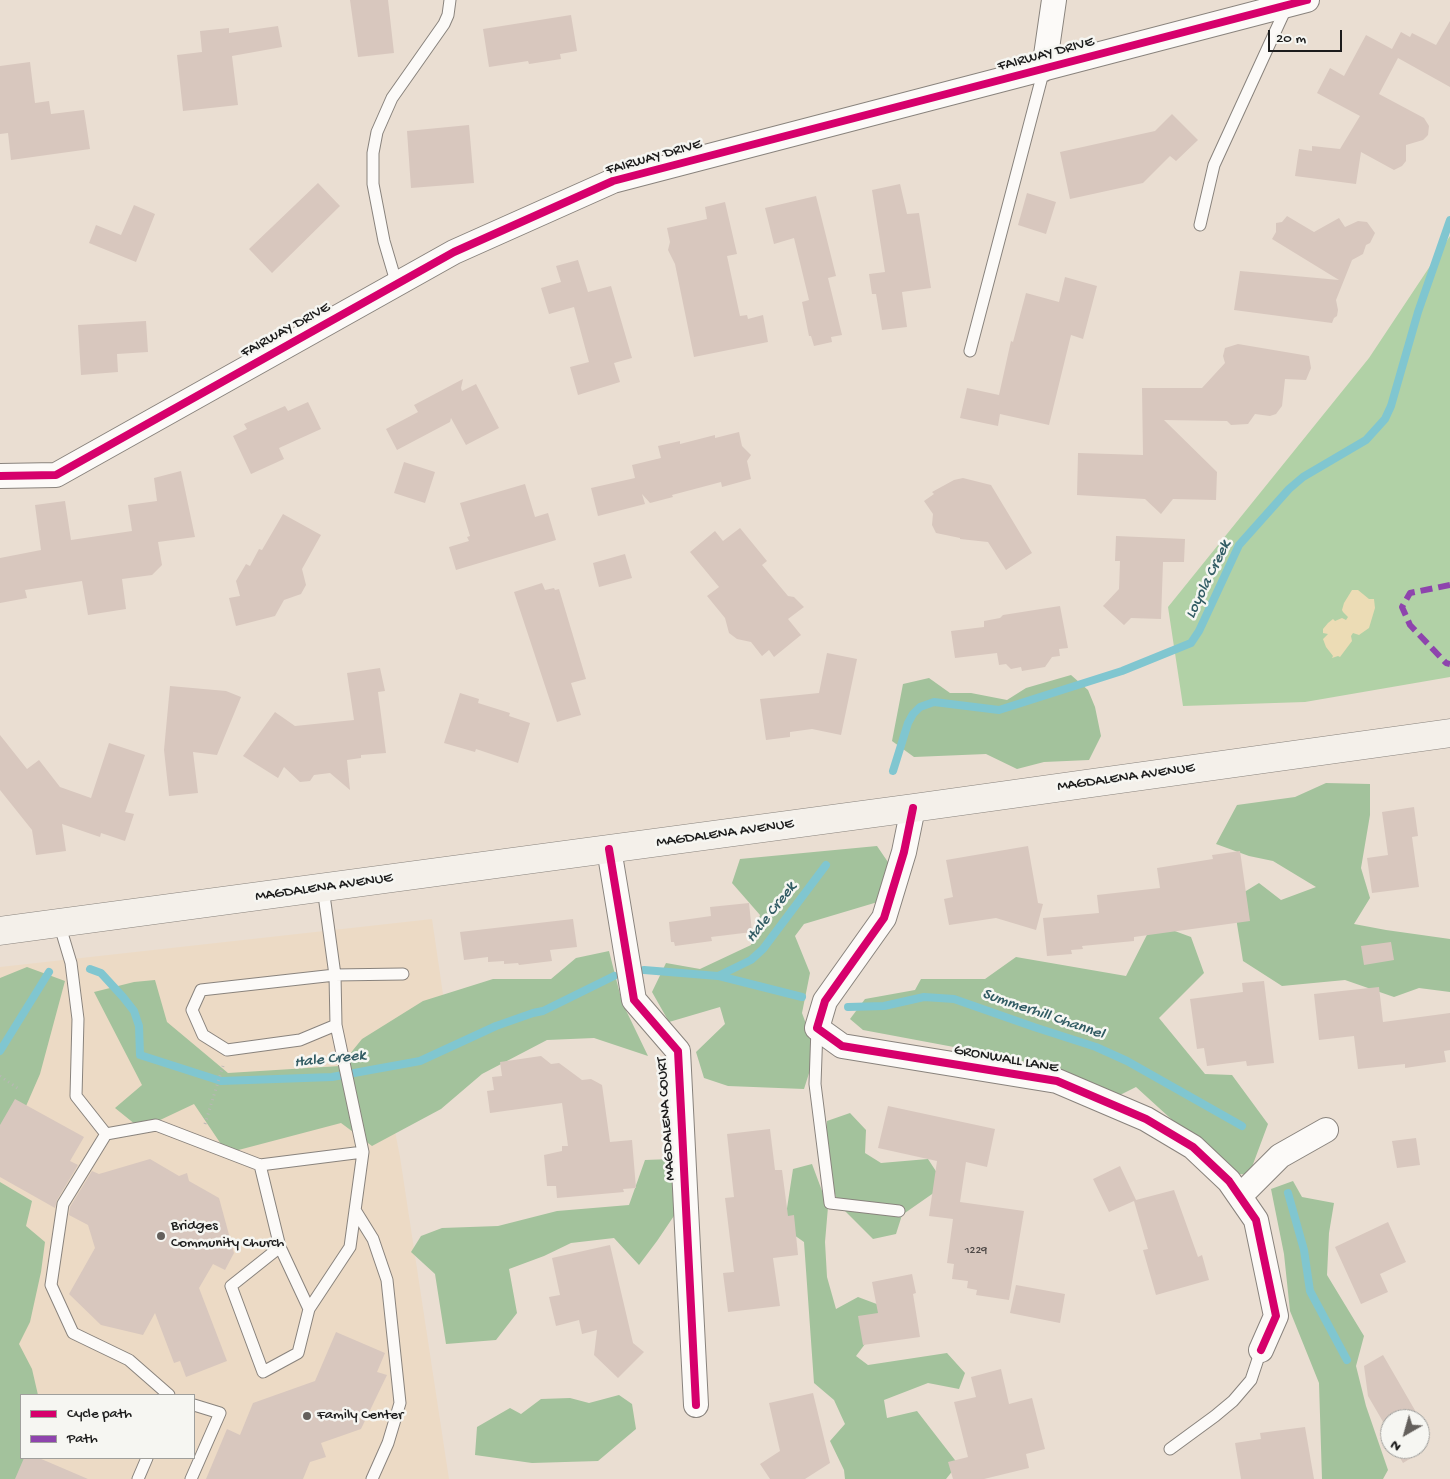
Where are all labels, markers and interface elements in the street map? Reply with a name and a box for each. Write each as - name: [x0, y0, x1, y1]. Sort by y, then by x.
- scale bar: [1270, 20, 1344, 52]
- text: 20 m: [1276, 30, 1306, 48]
- street label: FAIRWAY DRIVE: [996, 33, 1096, 77]
- street label: FAIRWAY DRIVE: [604, 136, 704, 180]
- street label: FAIRWAY DRIVE: [238, 299, 334, 363]
- water label: Loyola Creek: [1182, 538, 1236, 622]
- street label: MAGDALENA AVENUE: [1056, 759, 1196, 797]
- street label: MAGDALENA AVENUE: [655, 815, 795, 853]
- street label: MAGDALENA AVENUE: [254, 869, 394, 907]
- water label: Hale Creek: [742, 879, 802, 947]
- water label: Summerhill Channel: [980, 985, 1106, 1045]
- street label: GRONWALL LANE: [952, 1042, 1060, 1078]
- water label: Hale Creek: [293, 1047, 367, 1073]
- street label: MAGDALENA COURT: [654, 1057, 680, 1181]
- place label: Bridges Community Church: [171, 1218, 284, 1253]
- marker: Bridges Community Church: [155, 1230, 167, 1242]
- house number: 1229: [965, 1244, 987, 1258]
- legend: [20, 1394, 195, 1459]
- text: Cycle path: [67, 1405, 132, 1423]
- place label: Family Center: [317, 1407, 403, 1425]
- north arrow: [1380, 1409, 1430, 1459]
- marker: Family Center: [301, 1410, 313, 1422]
- text: Path: [67, 1430, 98, 1448]
- text: N: [1387, 1436, 1405, 1455]

